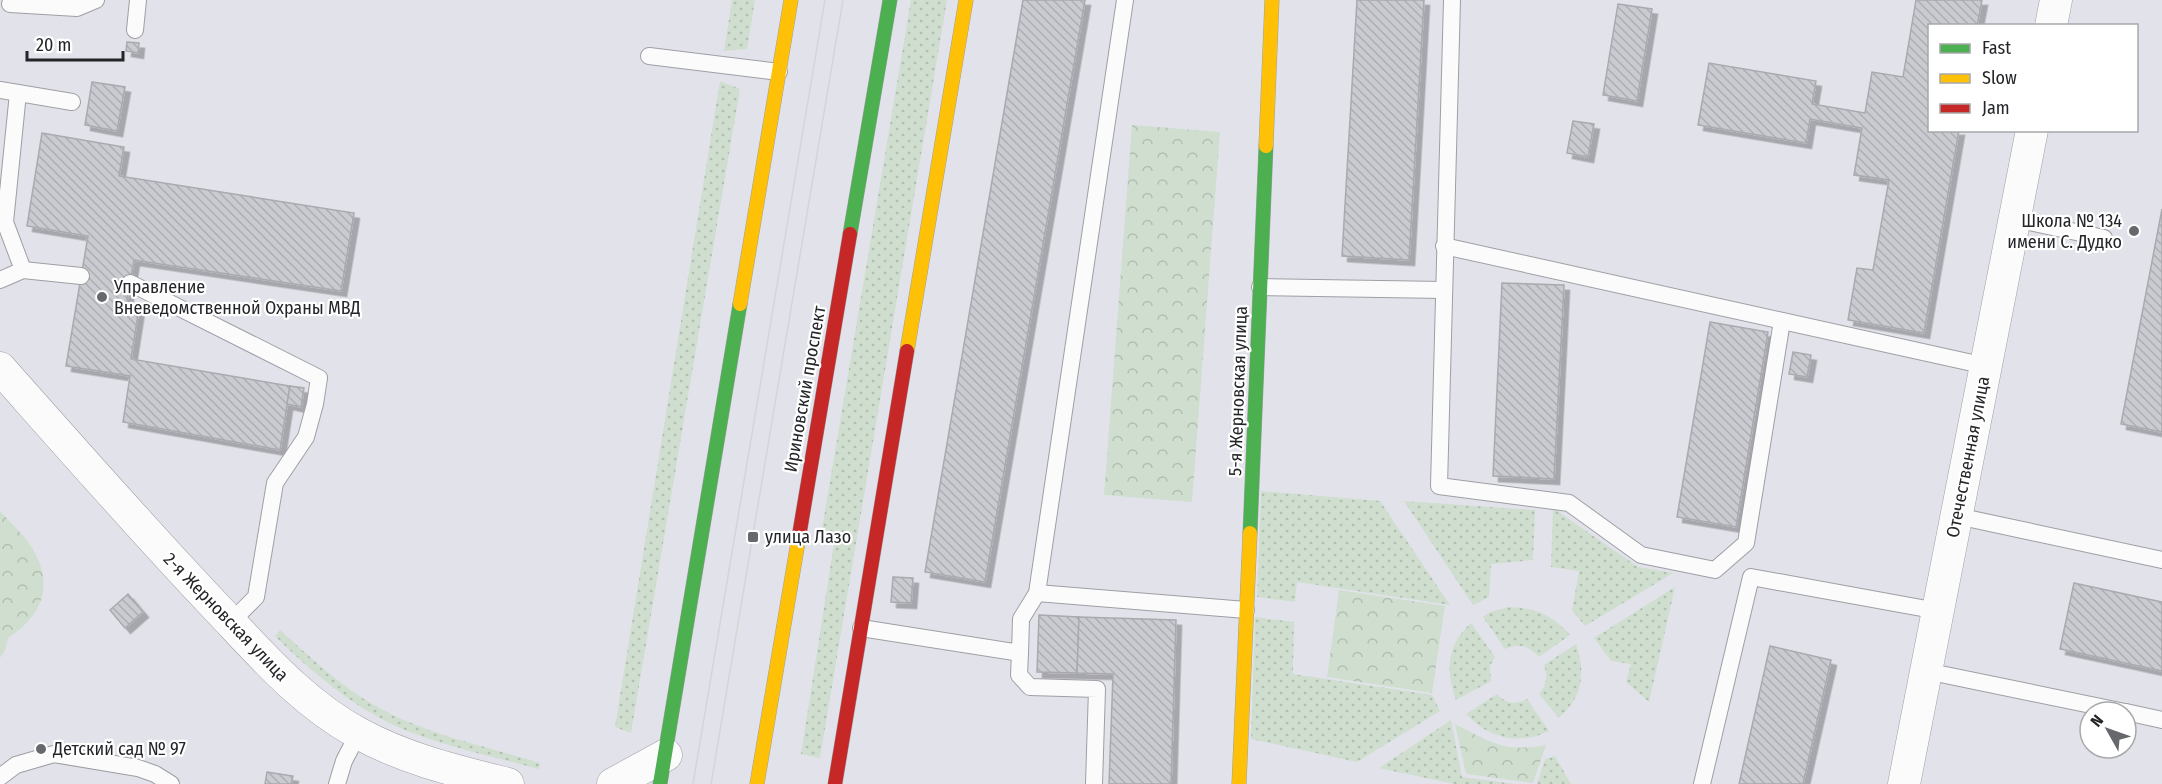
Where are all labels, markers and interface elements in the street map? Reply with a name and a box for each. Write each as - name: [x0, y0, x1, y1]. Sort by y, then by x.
- scale bar: [27, 24, 123, 62]
- legend: [1928, 24, 2138, 132]
- text: 20 m: [36, 34, 71, 56]
- text: Fast: [1982, 37, 2011, 59]
- text: Slow: [1982, 67, 2017, 89]
- text: Jam: [1982, 97, 2010, 119]
- place label: Школа № 134 имени С. Дудко: [2007, 210, 2122, 253]
- marker: Школа № 134 имени С. Дудко: [2127, 224, 2141, 238]
- place label: Управление Вневедомственной Охраны МВД: [113, 276, 361, 319]
- marker: Управление Вневедомственной Охраны МВД: [95, 290, 109, 304]
- street label: Ириновский проспект: [780, 303, 831, 474]
- street label: 5-я Жерновская улица: [1224, 305, 1252, 477]
- street label: Отечественная улица: [1942, 374, 1994, 540]
- place label: улица Лазо: [765, 526, 851, 548]
- marker: улица Лазо: [746, 530, 760, 544]
- street label: 2-я Жерновская улица: [159, 548, 293, 686]
- north arrow: [2078, 700, 2138, 760]
- text: N: [2087, 711, 2107, 730]
- place label: Детский сад № 97: [52, 738, 186, 760]
- marker: Детский сад № 97: [34, 742, 48, 756]

